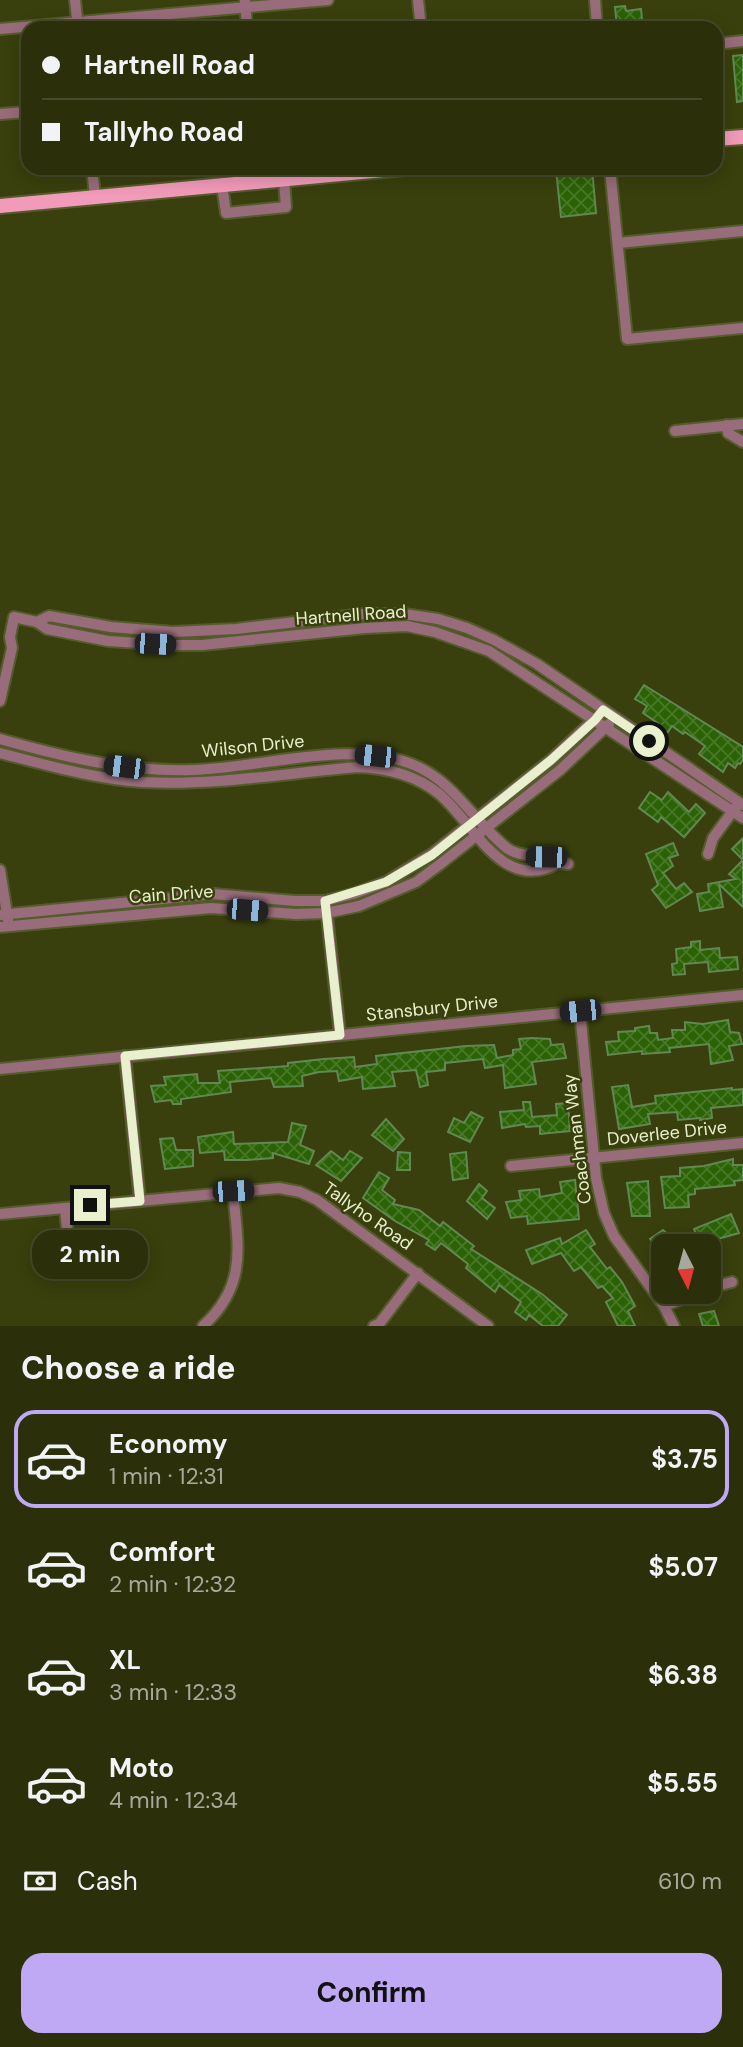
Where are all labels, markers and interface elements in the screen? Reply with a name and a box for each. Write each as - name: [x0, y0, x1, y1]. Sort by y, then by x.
- text: Hartnell Road: [84, 48, 255, 82]
- text: Tallyho Road: [84, 115, 244, 149]
- street label: Hartnell Road: [295, 599, 407, 631]
- car: [134, 632, 177, 656]
- route start: [633, 725, 665, 757]
- street label: Wilson Drive: [200, 729, 306, 763]
- car: [354, 743, 397, 769]
- car: [102, 754, 147, 780]
- car: [525, 846, 568, 868]
- street label: Cain Drive: [128, 879, 214, 909]
- car: [226, 898, 269, 922]
- street label: Stansbury Drive: [365, 989, 499, 1027]
- car: [559, 998, 602, 1024]
- street label: Coachman Way: [557, 1073, 597, 1205]
- street label: Doverlee Drive: [606, 1115, 728, 1151]
- street label: Tallyho Road: [318, 1176, 418, 1256]
- car: [212, 1179, 255, 1203]
- route end: [74, 1189, 106, 1221]
- callout: 2 min: [32, 1230, 148, 1278]
- north arrow: [651, 1234, 721, 1304]
- map controls: [651, 1234, 721, 1304]
- text: 2 min: [60, 1239, 120, 1269]
- text: Choose a ride: [21, 1347, 236, 1389]
- text: Economy: [109, 1427, 227, 1461]
- icon: car: [25, 1428, 88, 1491]
- text: $3.75: [651, 1442, 718, 1476]
- text: 1 min · 12:31: [109, 1461, 224, 1491]
- text: Comfort: [109, 1535, 215, 1569]
- icon: car: [25, 1536, 88, 1599]
- text: $5.07: [648, 1550, 718, 1584]
- text: 2 min · 12:32: [109, 1569, 236, 1599]
- text: XL: [109, 1643, 141, 1677]
- icon: car: [25, 1644, 88, 1707]
- text: $6.38: [648, 1658, 718, 1692]
- text: 3 min · 12:33: [109, 1677, 237, 1707]
- text: Moto: [109, 1751, 174, 1785]
- icon: car: [25, 1752, 88, 1815]
- text: $5.55: [647, 1766, 718, 1800]
- text: 4 min · 12:34: [109, 1785, 238, 1815]
- icon: cash: [21, 1862, 59, 1900]
- text: Cash: [77, 1864, 138, 1898]
- text: 610 m: [658, 1866, 722, 1896]
- button: Confirm: [21, 1953, 722, 2033]

